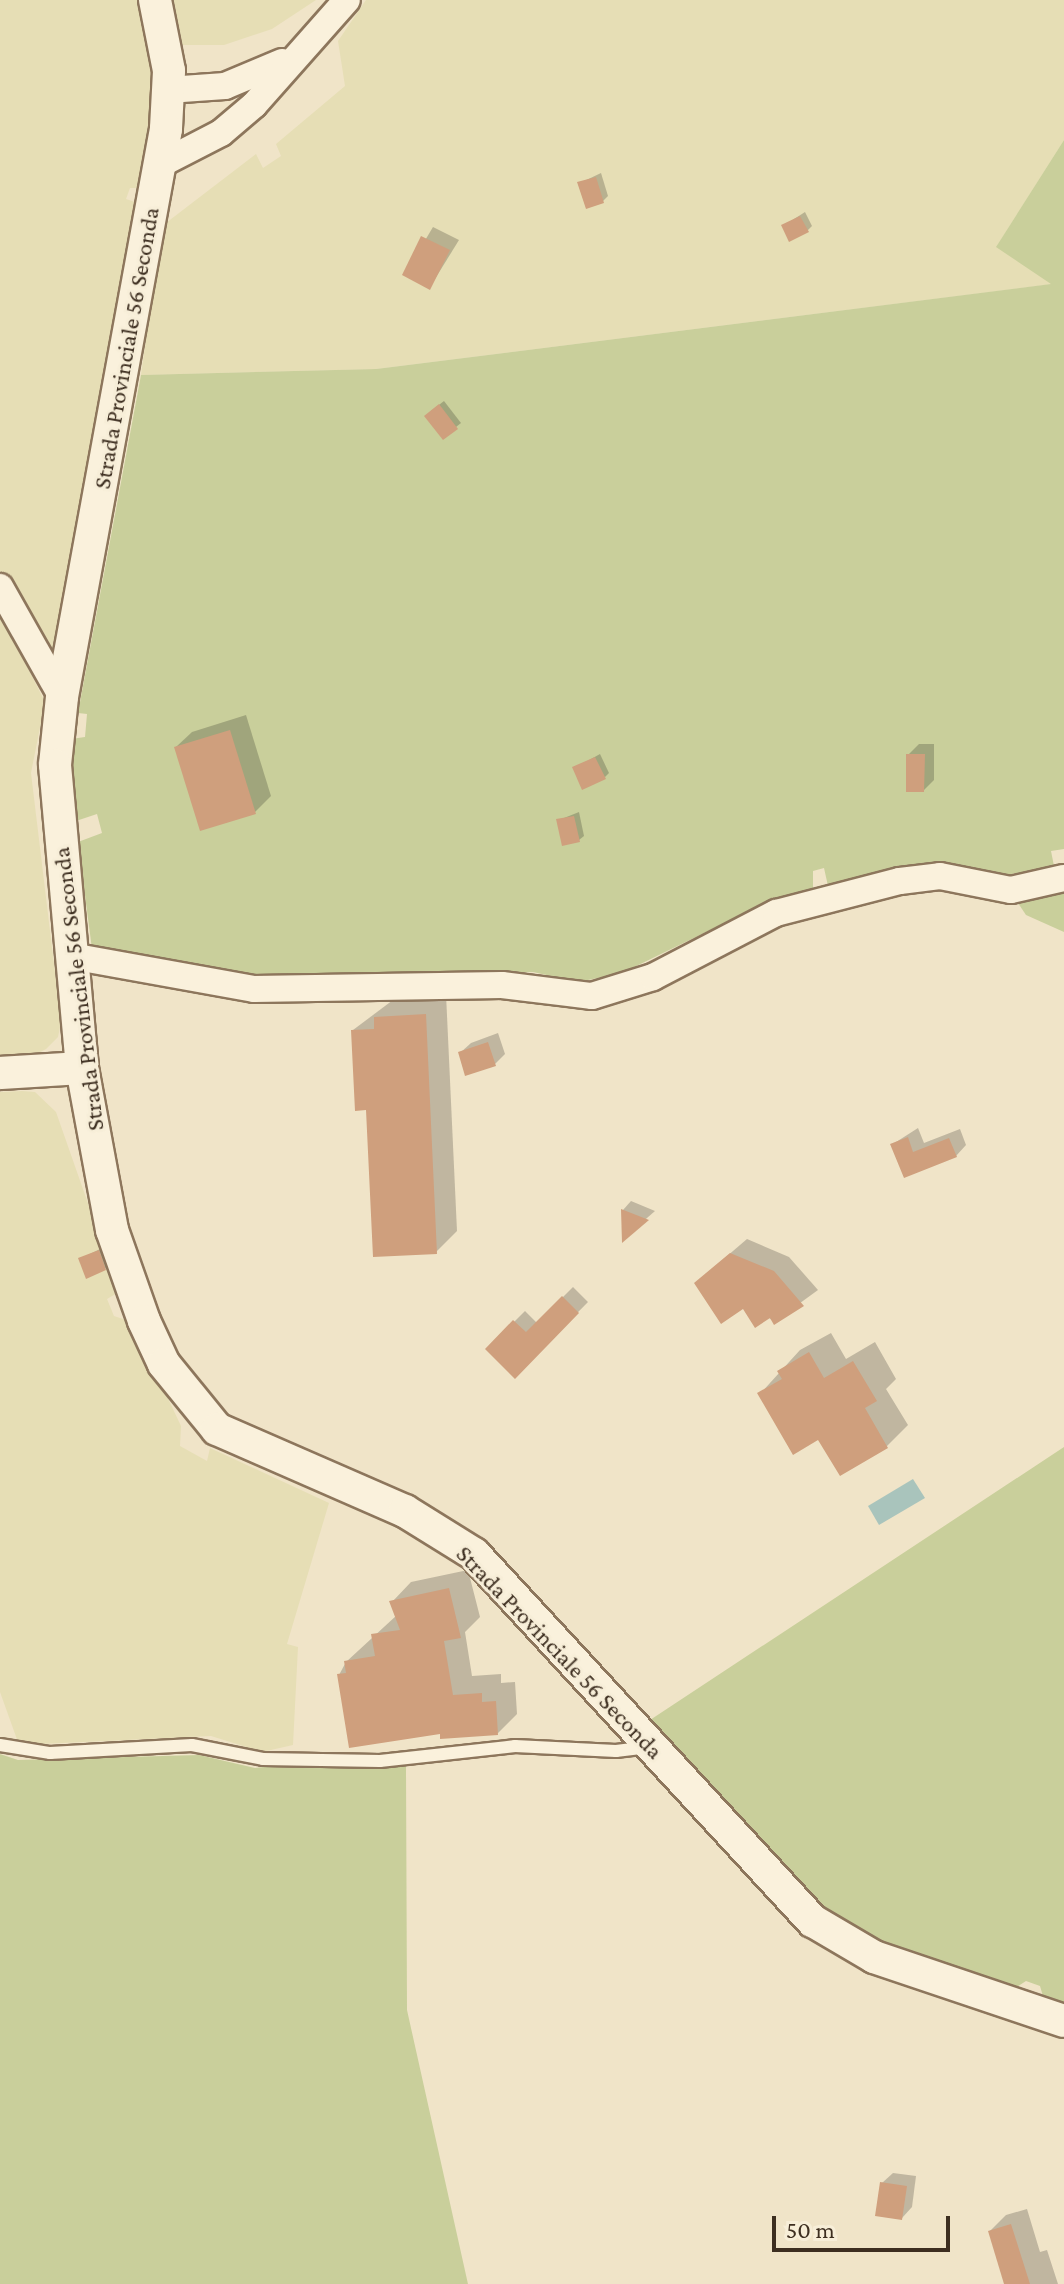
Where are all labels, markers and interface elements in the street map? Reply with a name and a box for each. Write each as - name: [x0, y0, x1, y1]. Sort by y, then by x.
- street label: Strada Provinciale 56 Seconda: [87, 205, 165, 491]
- street label: Strada Provinciale 56 Seconda: [46, 845, 110, 1133]
- street label: Strada Provinciale 56 Seconda: [450, 1539, 670, 1765]
- scale bar: [776, 2200, 954, 2250]
- text: 50 m: [786, 2216, 835, 2243]

